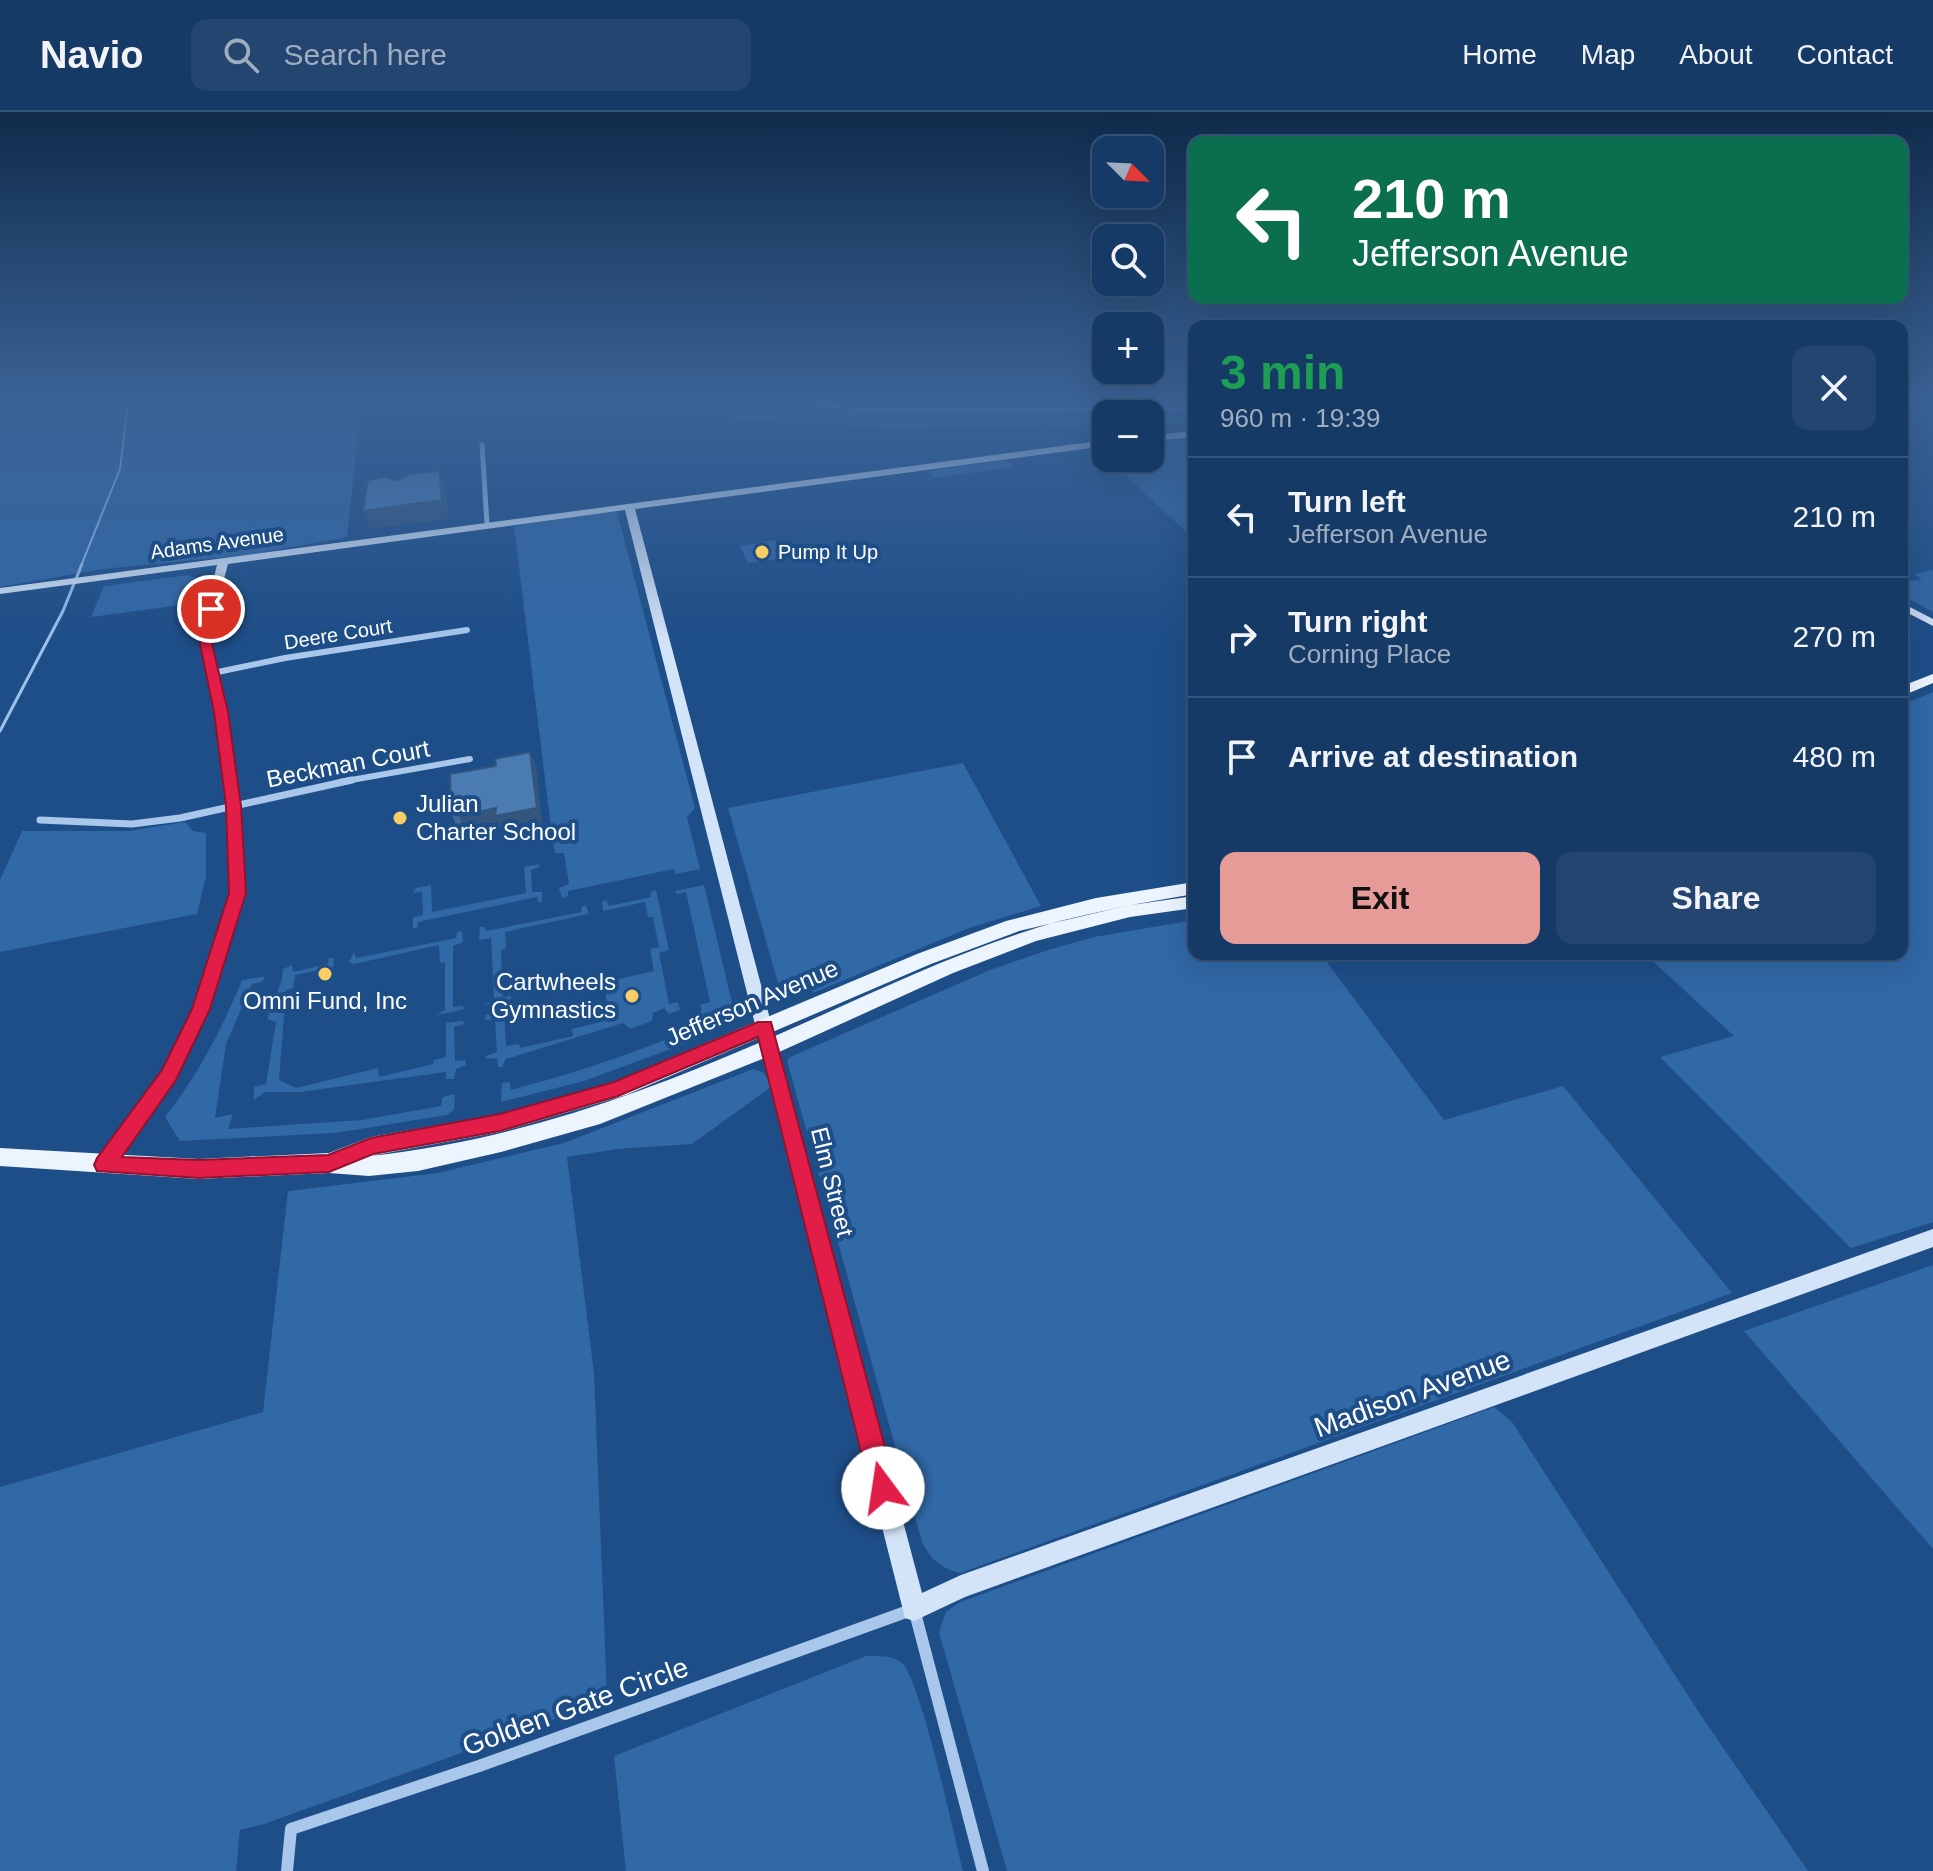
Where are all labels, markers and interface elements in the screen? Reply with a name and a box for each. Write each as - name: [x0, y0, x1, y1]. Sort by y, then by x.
- search box: [191, 19, 751, 91]
- icon: search: [219, 33, 263, 77]
- text: Navio: [40, 34, 143, 76]
- text: Search here: [283, 38, 447, 71]
- text: Home: [1462, 39, 1537, 70]
- text: Map: [1581, 39, 1635, 70]
- text: About: [1679, 39, 1753, 70]
- text: Contact: [1797, 39, 1893, 70]
- north arrow: [1092, 136, 1164, 208]
- map controls: [1092, 136, 1164, 472]
- text: 210 m: [1352, 167, 1511, 230]
- icon: left: [1220, 168, 1324, 272]
- button: search: [1092, 224, 1164, 296]
- text: Jefferson Avenue: [1352, 233, 1629, 274]
- button: +: [1092, 312, 1164, 384]
- text: 3 min: [1220, 346, 1345, 399]
- button: close: [1792, 346, 1876, 430]
- button: −: [1092, 400, 1164, 472]
- text: 960 m · 19:39: [1220, 403, 1380, 433]
- text: Turn left: [1288, 485, 1406, 518]
- icon: left: [1220, 495, 1264, 539]
- text: 210 m: [1793, 500, 1876, 533]
- text: Jefferson Avenue: [1288, 519, 1488, 549]
- street label: Adams Avenue: [149, 523, 285, 563]
- place label: Pump It Up: [778, 541, 878, 563]
- marker: Pump It Up: [753, 543, 771, 561]
- pin: [177, 575, 245, 643]
- icon: arrive: [189, 587, 233, 631]
- text: Turn right: [1288, 605, 1427, 638]
- street label: Deere Court: [282, 615, 394, 653]
- icon: right: [1220, 615, 1264, 659]
- text: 270 m: [1793, 620, 1876, 653]
- text: Corning Place: [1288, 639, 1451, 669]
- street label: Beckman Court: [264, 734, 432, 793]
- icon: arrive: [1220, 735, 1264, 779]
- text: Arrive at destination: [1288, 740, 1578, 773]
- text: 480 m: [1793, 740, 1876, 773]
- place label: Julian Charter School: [416, 790, 576, 845]
- marker: Julian Charter School: [391, 809, 409, 827]
- button: Exit: [1220, 852, 1540, 944]
- button: Share: [1556, 852, 1876, 944]
- street label: Jefferson Avenue: [662, 954, 842, 1051]
- marker: Omni Fund, Inc: [316, 965, 334, 983]
- place label: Cartwheels Gymnastics: [491, 968, 616, 1023]
- place label: Omni Fund, Inc: [243, 987, 407, 1014]
- marker: Cartwheels Gymnastics: [623, 987, 641, 1005]
- street label: Elm Street: [806, 1124, 859, 1240]
- street label: Madison Avenue: [1310, 1344, 1515, 1443]
- position arrow: [841, 1446, 925, 1530]
- street label: Golden Gate Circle: [458, 1651, 692, 1762]

